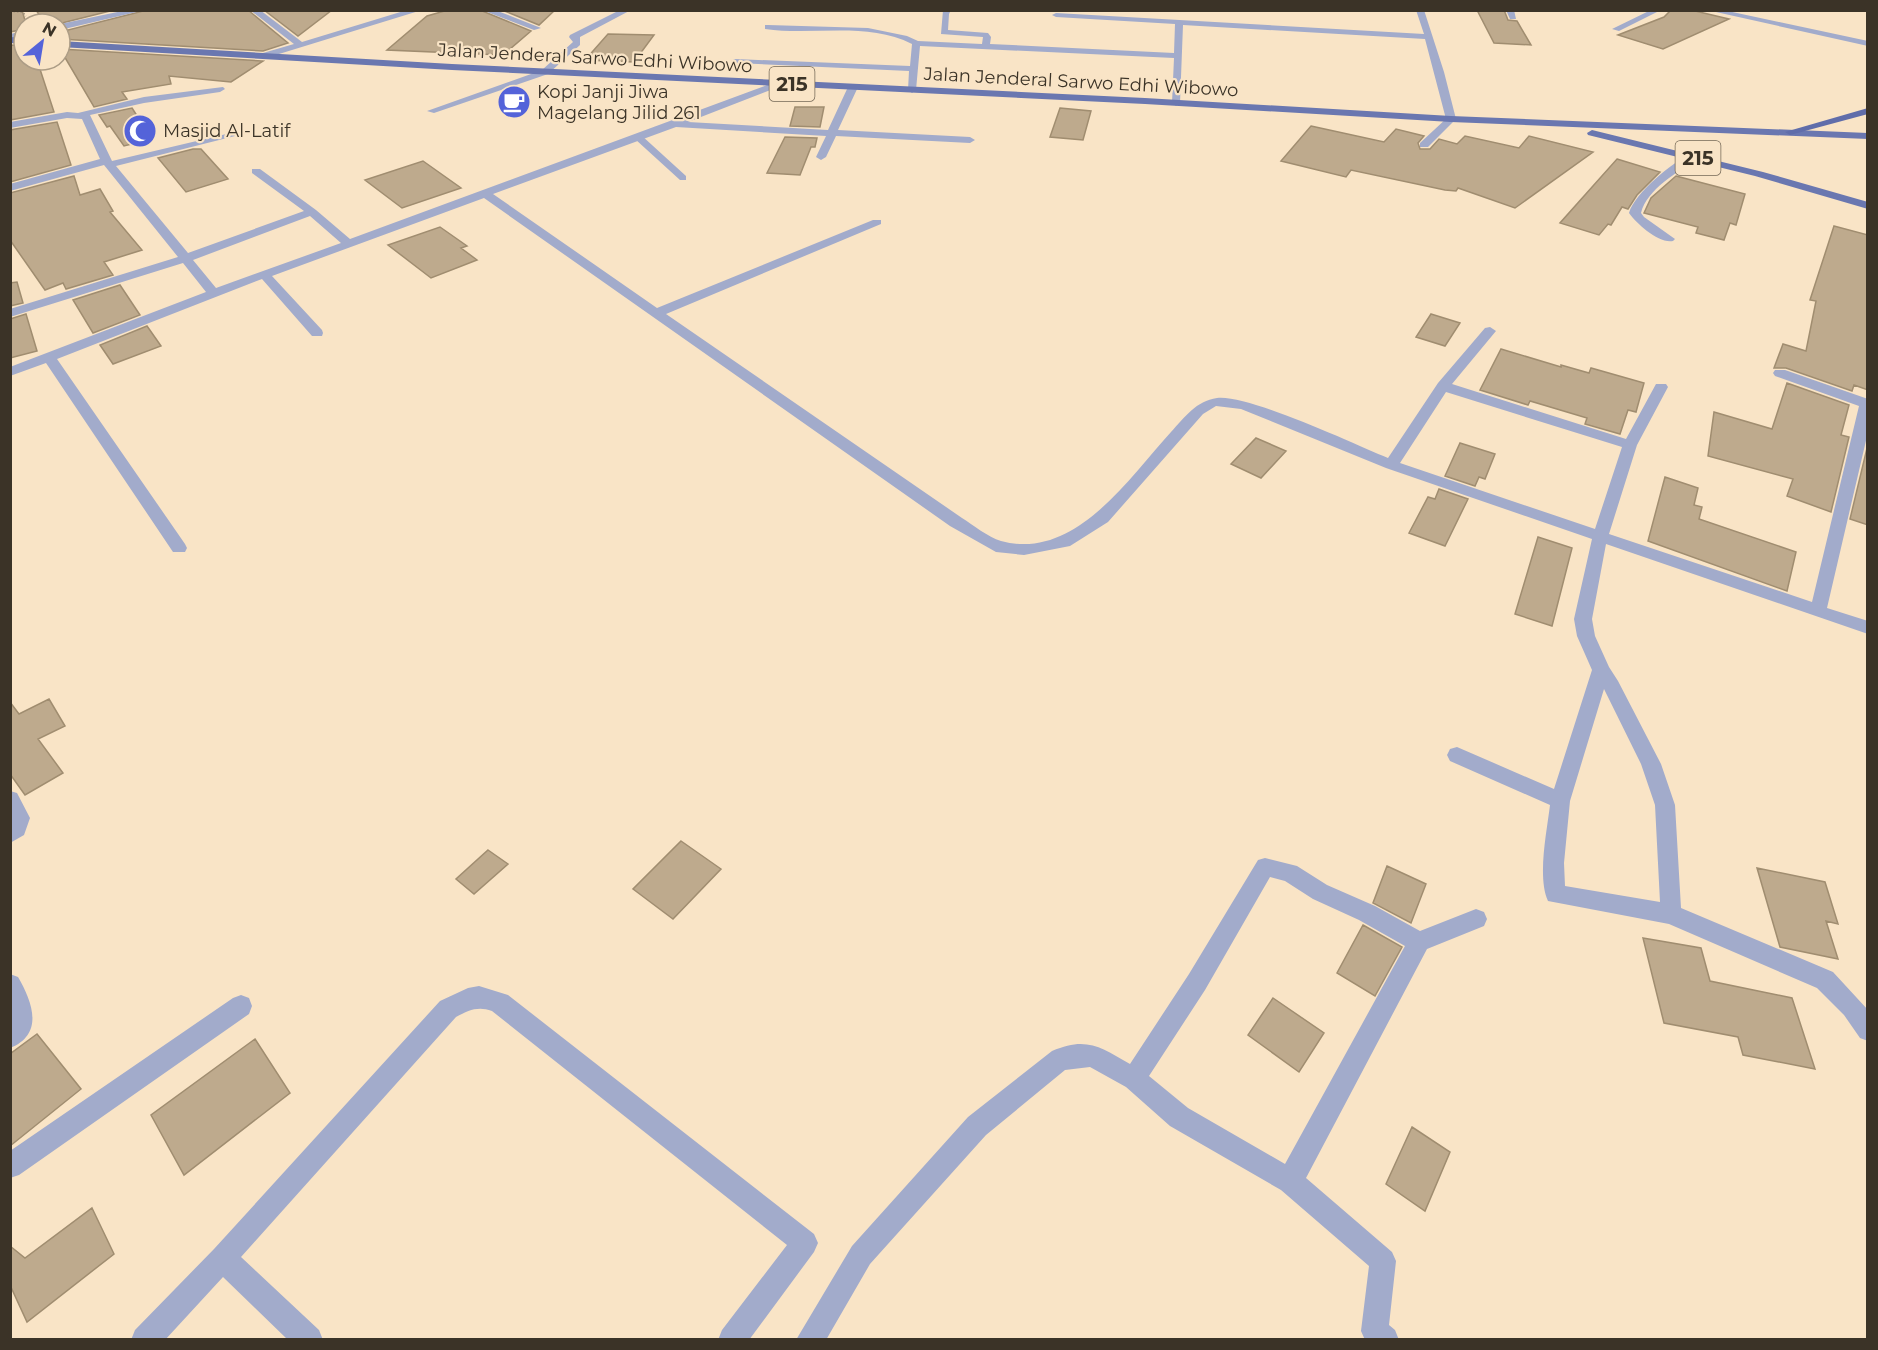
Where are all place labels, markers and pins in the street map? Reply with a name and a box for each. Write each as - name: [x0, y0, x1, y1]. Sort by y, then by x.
- place label: Kopi Janji Jiwa Magelang Jilid 261: [537, 81, 701, 124]
- cafe icon: Kopi Janji Jiwa Magelang Jilid 261: [496, 84, 532, 120]
- mosque icon: Masjid Al-Latif: [122, 113, 158, 149]
- place label: Masjid Al-Latif: [163, 120, 291, 142]

